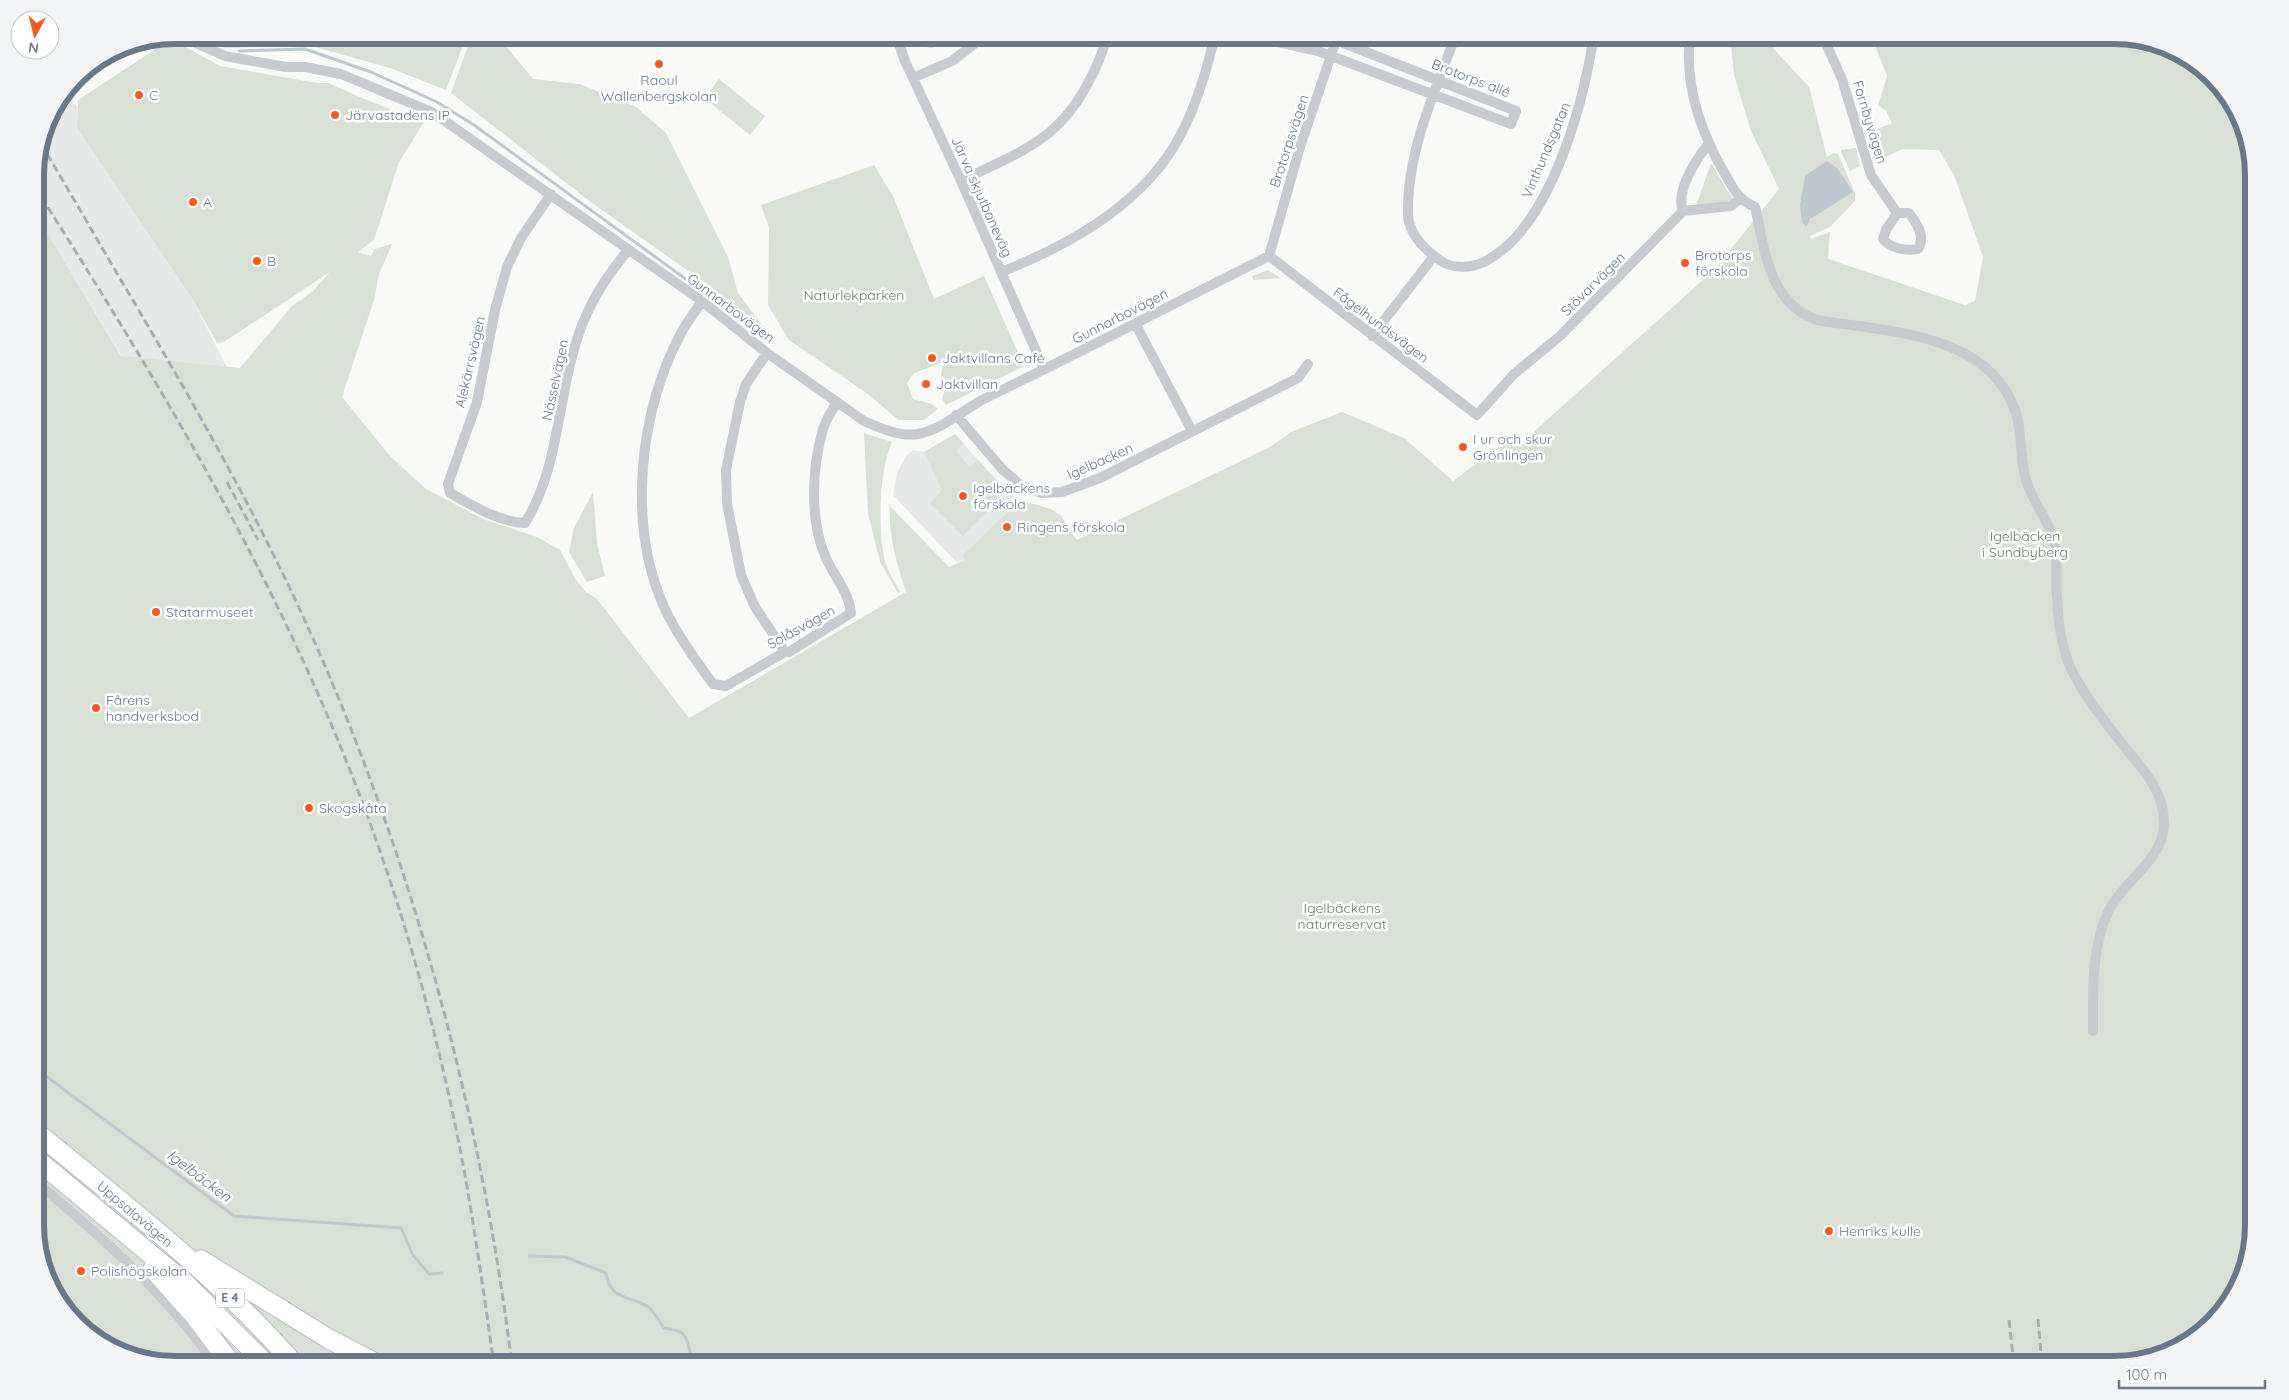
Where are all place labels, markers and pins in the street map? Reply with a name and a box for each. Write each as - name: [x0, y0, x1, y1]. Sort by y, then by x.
- marker: Raoul Wallenbergskolan: [653, 58, 665, 70]
- place label: Raoul Wallenbergskolan: [601, 71, 717, 105]
- place label: C: [149, 86, 158, 104]
- marker: C: [133, 89, 145, 101]
- place label: Järvastadens IP: [345, 106, 450, 124]
- marker: Järvastadens IP: [329, 109, 341, 121]
- place label: A: [203, 193, 212, 211]
- marker: A: [187, 196, 199, 208]
- place label: Brotorps förskola: [1695, 246, 1751, 280]
- place label: B: [267, 252, 276, 270]
- marker: B: [251, 255, 263, 267]
- marker: Brotorps förskola: [1679, 257, 1691, 269]
- place label: Jaktvillans Café: [942, 349, 1045, 367]
- marker: Jaktvillans Café: [926, 352, 938, 364]
- place label: Jaktvillan: [936, 375, 998, 393]
- marker: Jaktvillan: [920, 378, 932, 390]
- place label: I ur och skur Grönlingen: [1473, 430, 1553, 464]
- marker: I ur och skur Grönlingen: [1457, 441, 1469, 453]
- place label: Igelbäckens förskola: [973, 479, 1050, 513]
- marker: Igelbäckens förskola: [957, 490, 969, 502]
- place label: Ringens förskola: [1017, 518, 1125, 536]
- marker: Ringens förskola: [1001, 521, 1013, 533]
- place label: Statarmuseet: [166, 603, 254, 621]
- marker: Statarmuseet: [150, 606, 162, 618]
- place label: Fårens handverksbod: [106, 691, 199, 725]
- marker: Fårens handverksbod: [90, 702, 102, 714]
- place label: Skogskåta: [319, 799, 387, 817]
- marker: Skogskåta: [303, 802, 315, 814]
- place label: Henriks kulle: [1839, 1222, 1921, 1240]
- marker: Henriks kulle: [1823, 1225, 1835, 1237]
- place label: Polishögskolan: [91, 1262, 187, 1280]
- marker: Polishögskolan: [75, 1265, 87, 1277]

